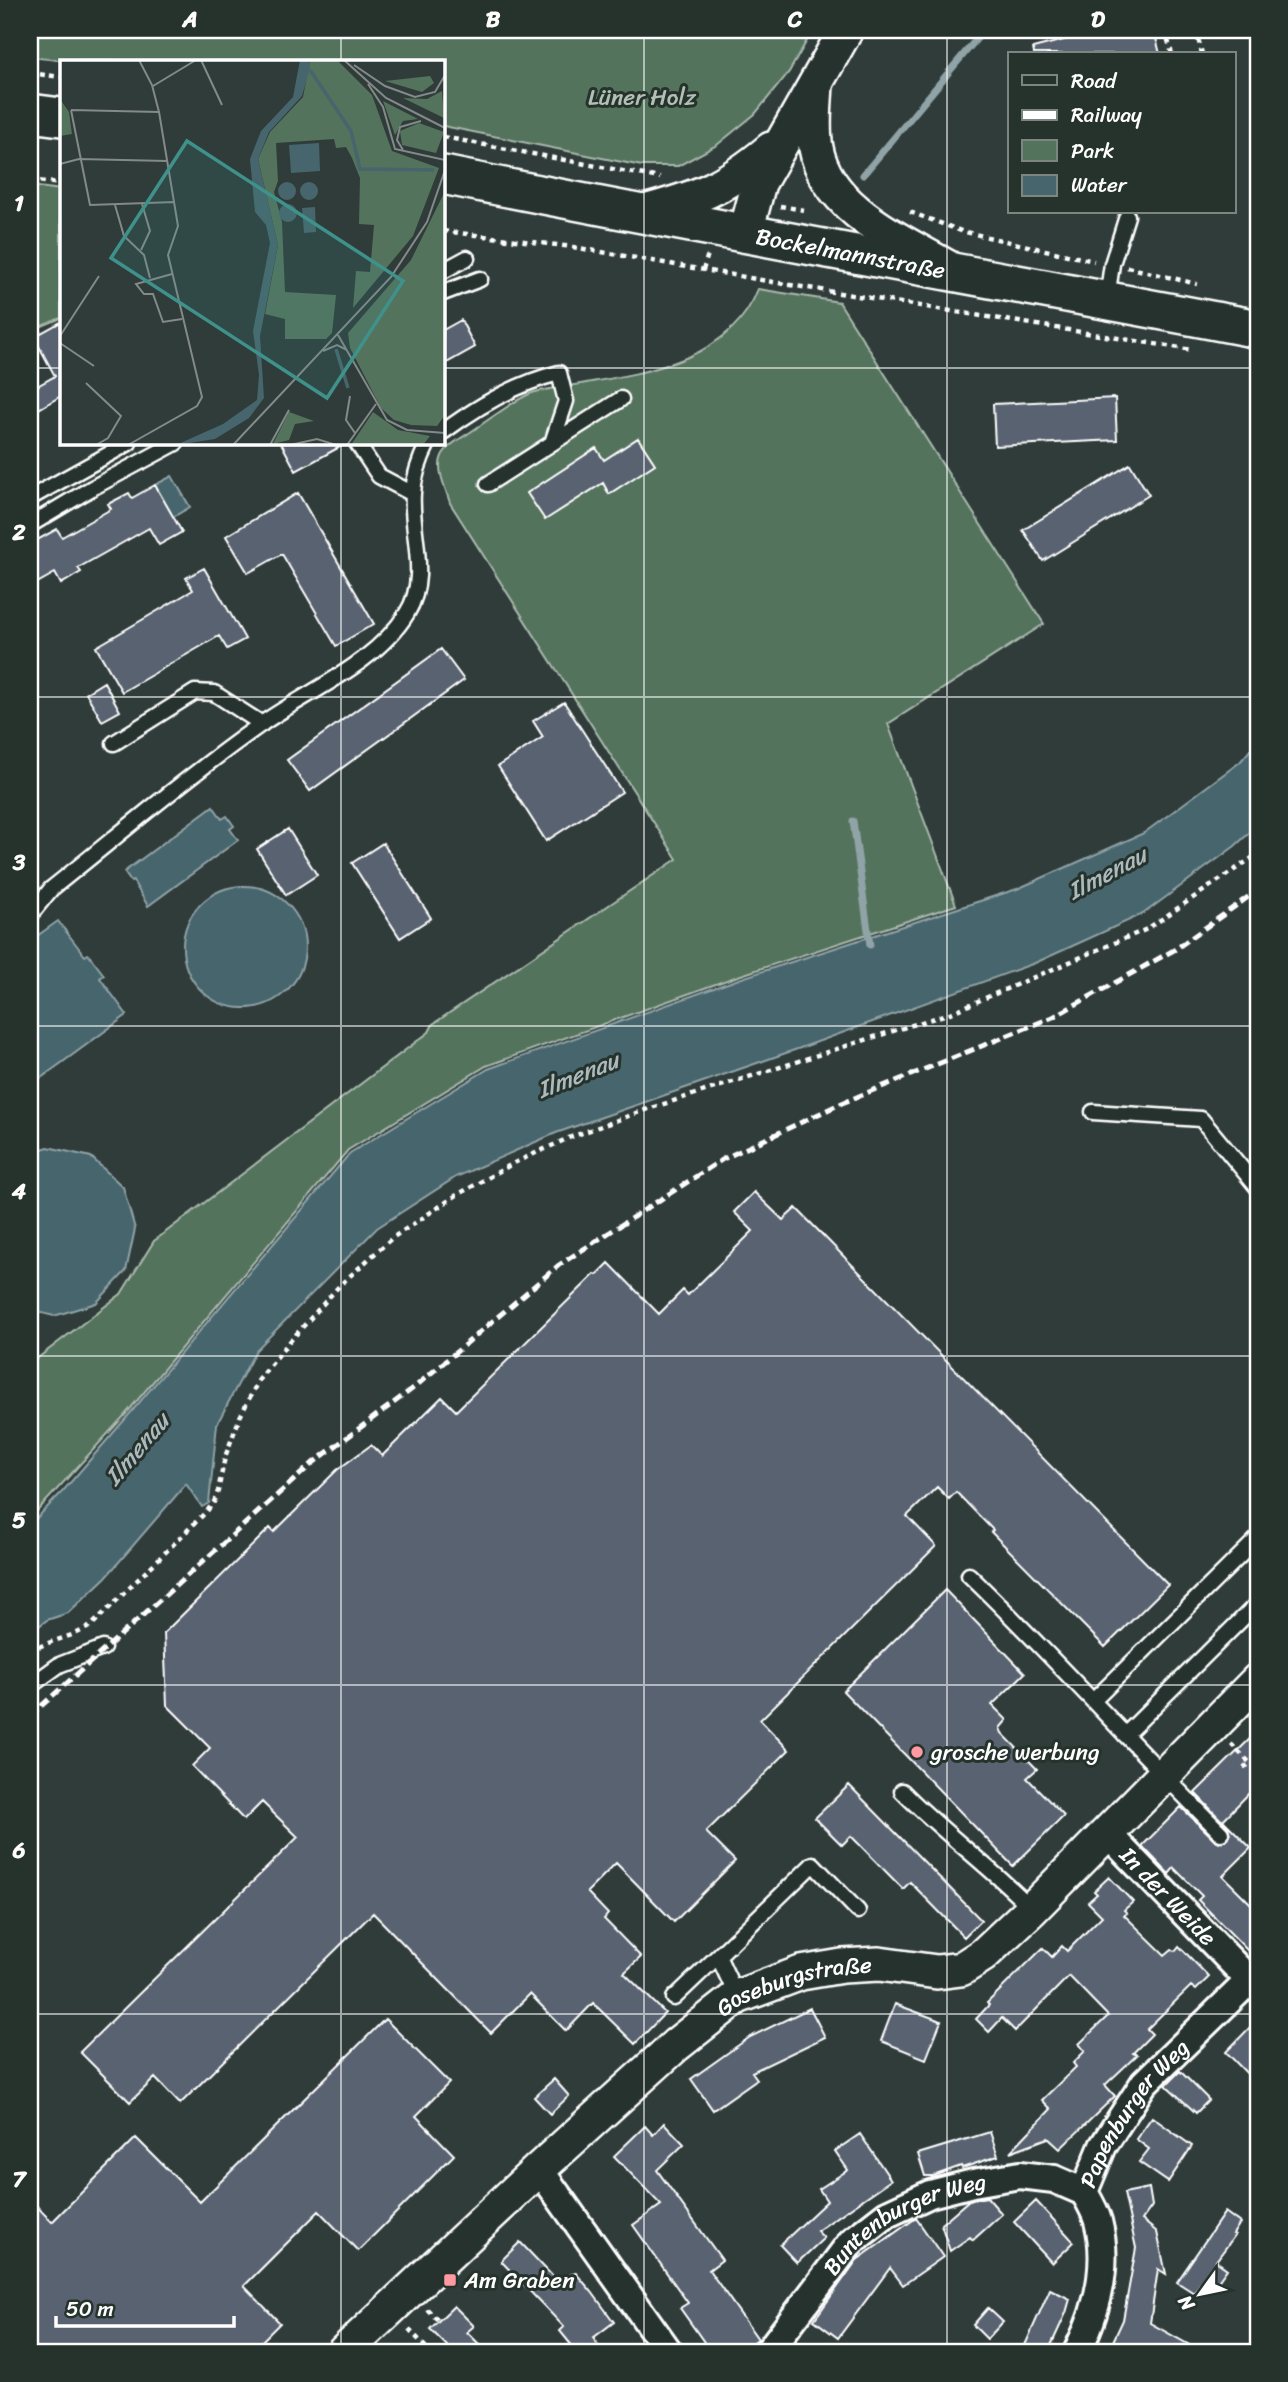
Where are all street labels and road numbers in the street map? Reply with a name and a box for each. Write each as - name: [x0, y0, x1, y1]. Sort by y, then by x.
- street label: Bockelmannstraße: [753, 216, 949, 291]
- street label: In der Weide: [1109, 1836, 1227, 1956]
- street label: Goseburgstraße: [706, 1944, 873, 2027]
- street label: Papenburger Weg: [1067, 2028, 1200, 2194]
- street label: Buntenburger Weg: [812, 2161, 989, 2285]

